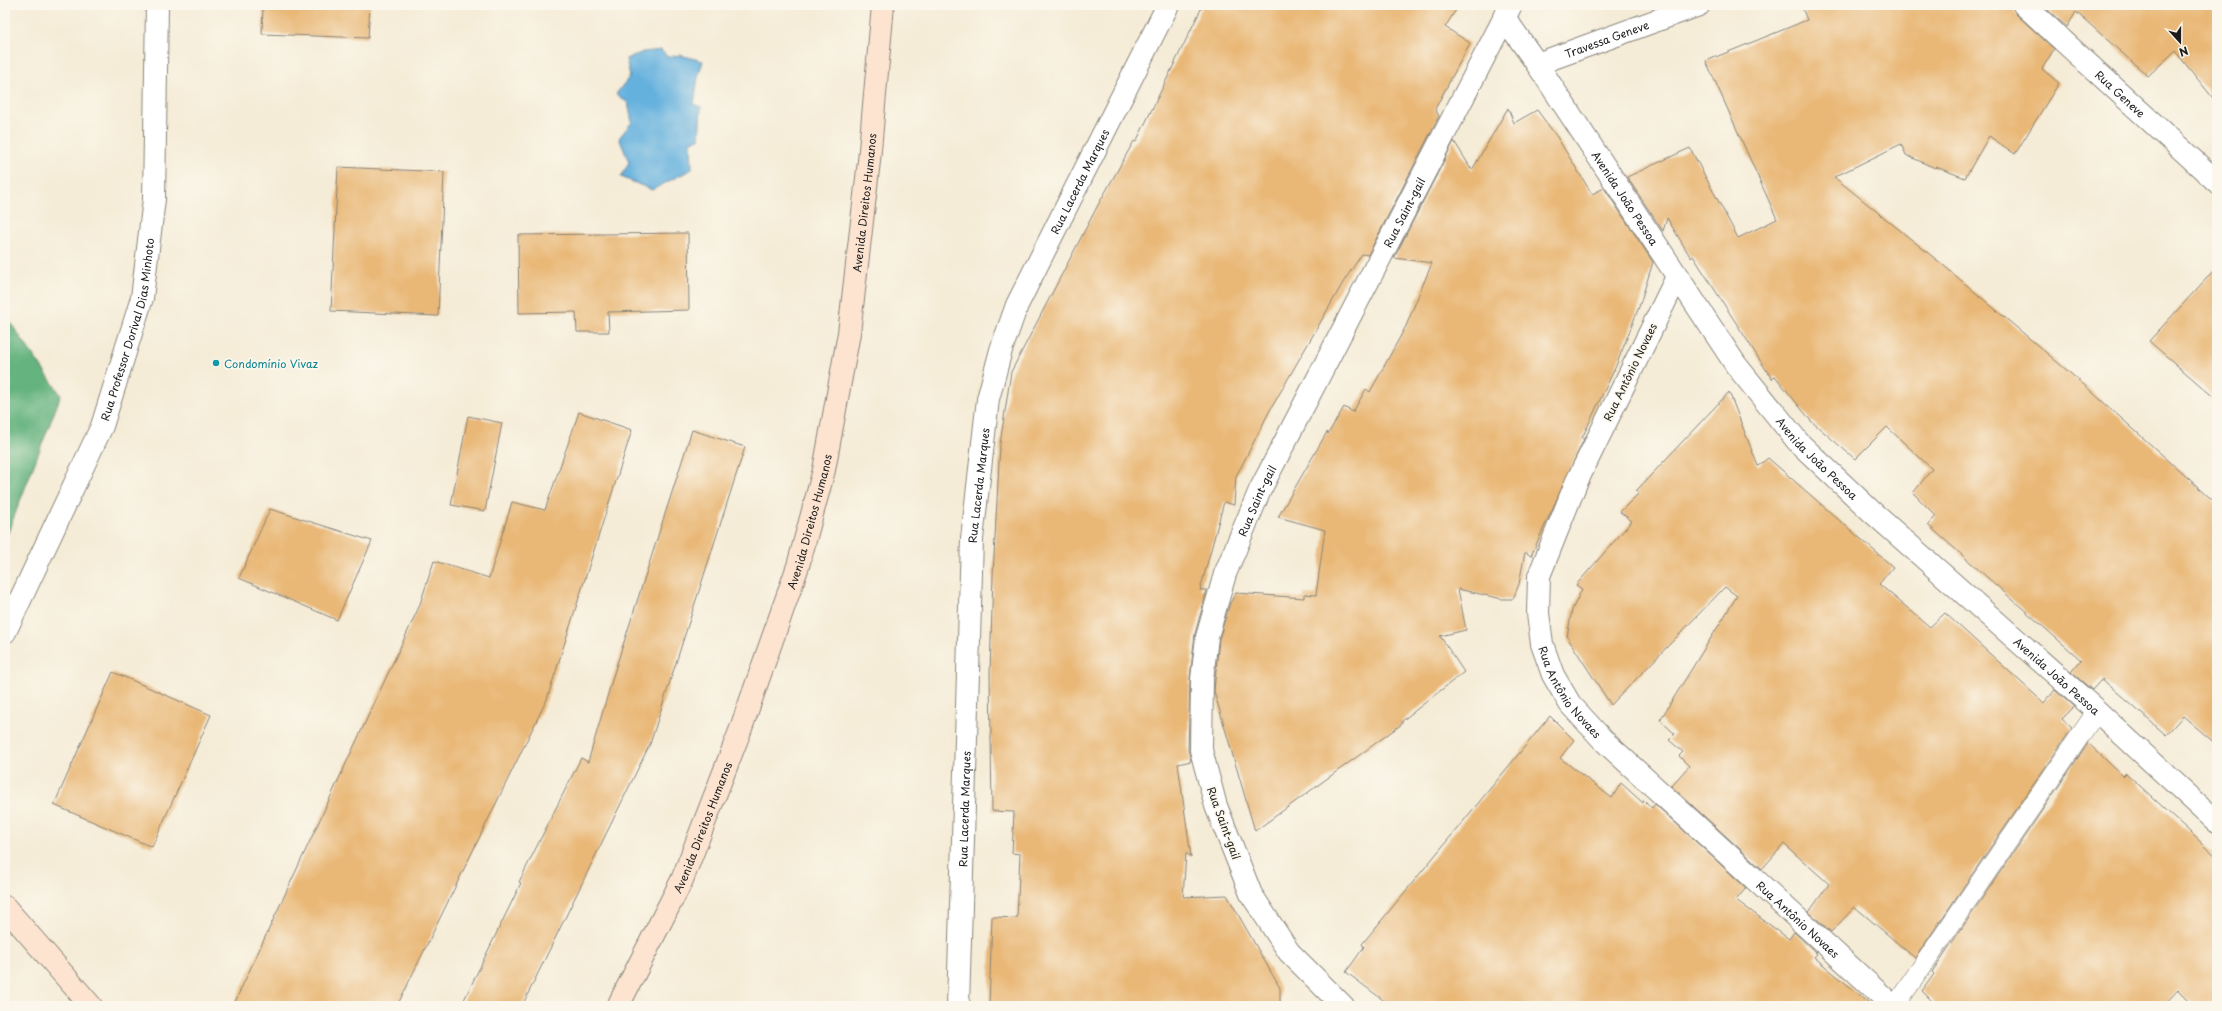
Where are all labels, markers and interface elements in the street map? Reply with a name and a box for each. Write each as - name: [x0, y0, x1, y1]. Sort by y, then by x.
- street label: Travessa Geneve: [1562, 16, 1651, 62]
- north arrow: [2160, 22, 2200, 62]
- text: N: [2176, 42, 2191, 61]
- street label: Rua Geneve: [2092, 66, 2150, 121]
- street label: Rua Lacerda Marques: [1046, 126, 1113, 237]
- street label: Avenida Direitos Humanos: [848, 133, 880, 273]
- street label: Avenida João Pessoa: [1588, 147, 1664, 249]
- street label: Rua Saint-gail: [1379, 174, 1429, 250]
- street label: Rua Professor Dorival Dias Minhoto: [96, 237, 158, 423]
- street label: Rua Antônio Novaes: [1599, 320, 1661, 424]
- place label: Condomínio Vivaz: [224, 355, 318, 372]
- marker: Condomínio Vivaz: [211, 358, 221, 368]
- street label: Avenida João Pessoa: [1773, 413, 1863, 504]
- street label: Rua Lacerda Marques: [963, 427, 993, 543]
- street label: Avenida Direitos Humanos: [782, 452, 835, 591]
- street label: Rua Saint-gail: [1233, 462, 1280, 539]
- street label: Avenida João Pessoa: [2010, 633, 2105, 719]
- street label: Rua Antônio Novaes: [1535, 644, 1606, 742]
- street label: Rua Lacerda Marques: [954, 751, 974, 867]
- street label: Avenida Direitos Humanos: [668, 759, 736, 896]
- street label: Rua Saint-gail: [1203, 784, 1245, 862]
- street label: Rua Antônio Novaes: [1753, 877, 1843, 962]

